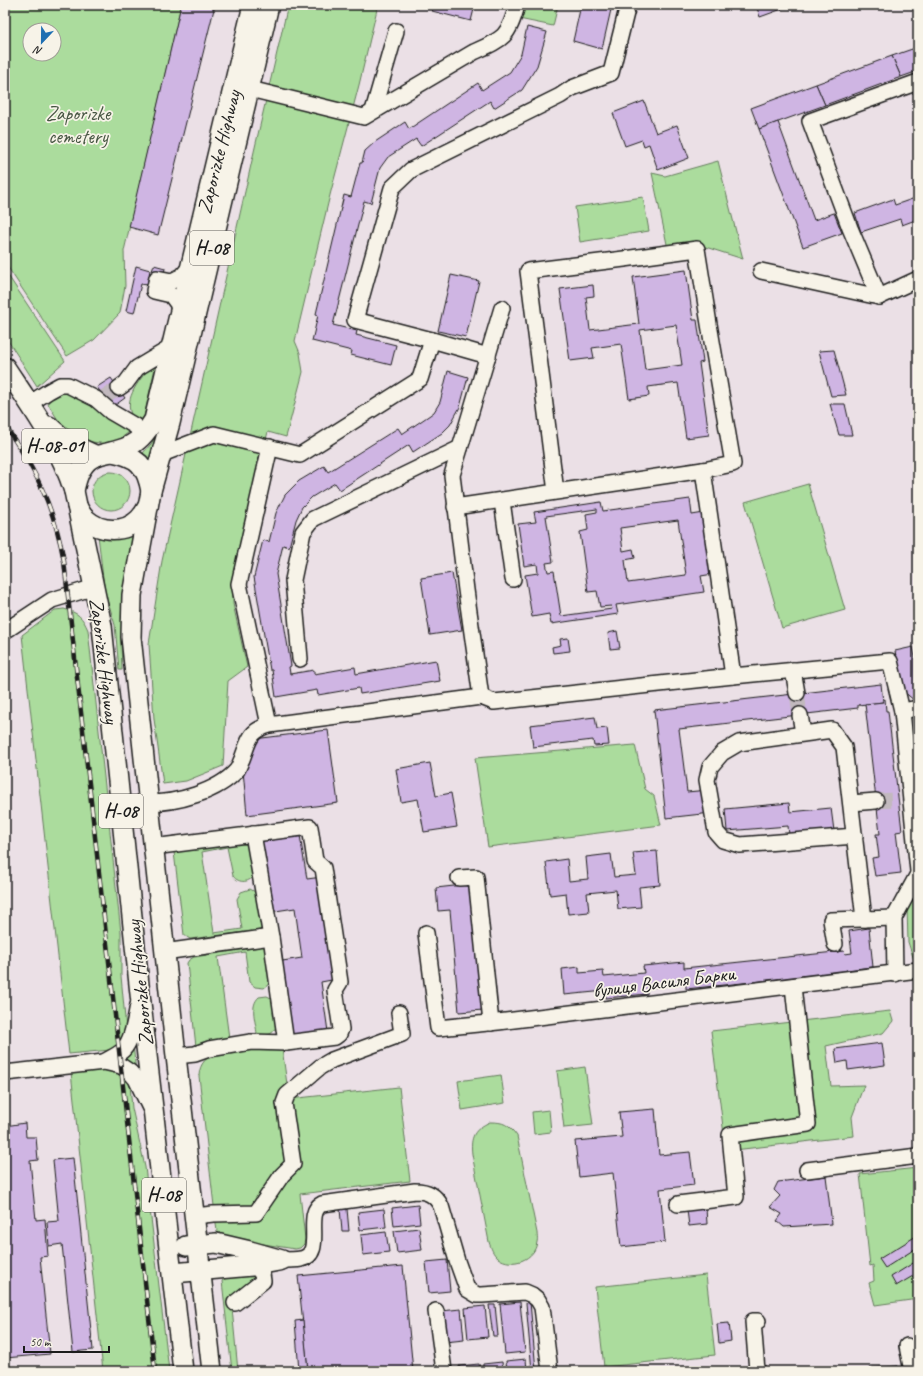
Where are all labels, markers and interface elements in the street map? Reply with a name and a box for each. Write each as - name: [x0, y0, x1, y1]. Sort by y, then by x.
- north arrow: [22, 22, 62, 62]
- text: N: [30, 43, 44, 59]
- street label: Zaporizke Highway: [192, 87, 247, 216]
- park label: Zaporizke cemetery: [46, 101, 112, 149]
- road number: Н-08: [190, 231, 234, 265]
- road number: Н-08-01: [22, 429, 88, 463]
- street label: Zaporizke Highway: [84, 597, 124, 726]
- road number: Н-08: [99, 794, 143, 828]
- street label: Zaporizke Highway: [121, 918, 159, 1047]
- street label: вулиця Василя Барки: [592, 961, 738, 1003]
- road number: Н-08: [142, 1178, 186, 1212]
- scale bar: [24, 1328, 109, 1354]
- text: 50 m: [30, 1334, 52, 1350]

